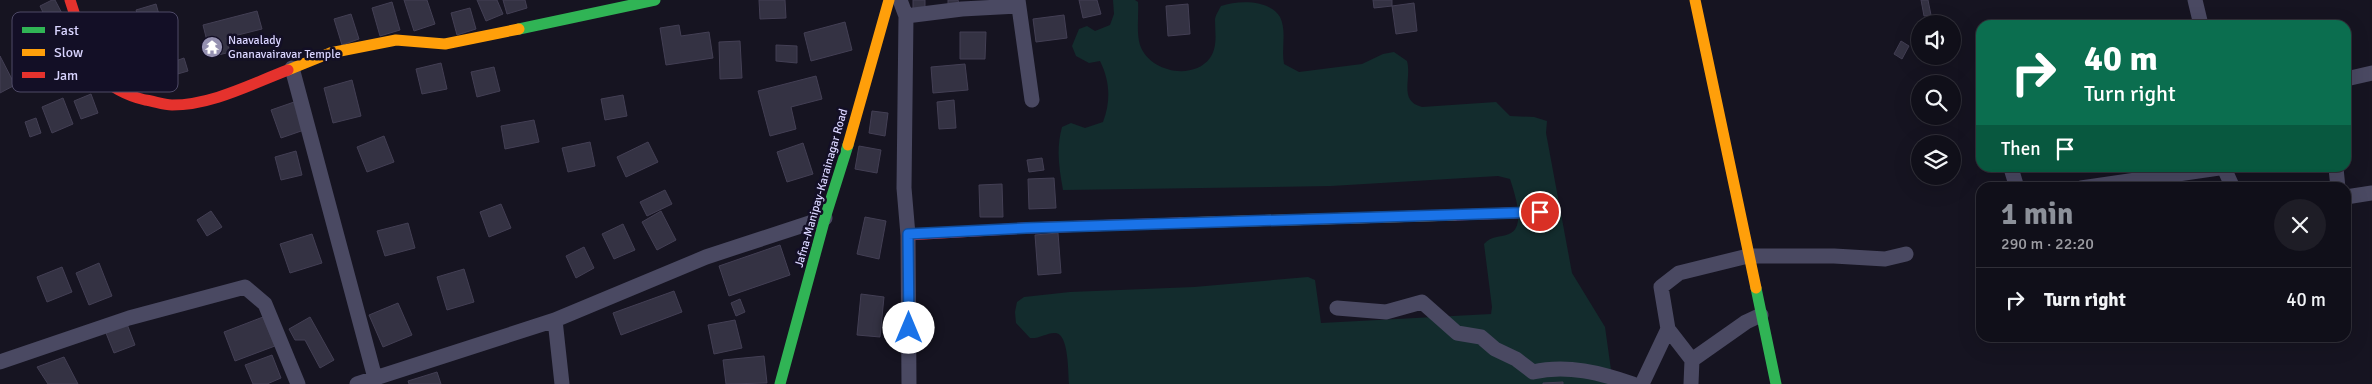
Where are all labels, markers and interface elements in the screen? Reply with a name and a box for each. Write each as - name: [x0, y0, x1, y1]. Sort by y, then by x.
- legend: [12, 12, 178, 92]
- map controls: [1911, 15, 1961, 185]
- button: sound: [1911, 15, 1961, 65]
- text: Fast: [54, 22, 79, 39]
- place label: Naavalady Gnanavairavar Temple: [228, 33, 341, 62]
- temple icon: Naavalady Gnanavairavar Temple: [200, 35, 224, 59]
- text: 40 m: [2084, 37, 2158, 80]
- icon: right: [2001, 40, 2066, 105]
- text: Slow: [54, 44, 83, 61]
- text: Jam: [54, 67, 78, 84]
- button: search: [1911, 75, 1961, 125]
- text: Turn right: [2084, 80, 2176, 107]
- street label: Jafna-Manipay-Karainagar Road: [792, 107, 851, 269]
- button: layers: [1911, 135, 1961, 185]
- icon: arrive: [2051, 135, 2079, 163]
- text: Then: [2001, 137, 2041, 161]
- pin: [1519, 191, 1561, 233]
- text: 1 min: [2001, 196, 2073, 233]
- icon: arrive: [1526, 198, 1554, 226]
- button: close: [2274, 199, 2326, 251]
- text: 290 m · 22:20: [2001, 234, 2094, 254]
- icon: right: [2001, 286, 2029, 314]
- text: Turn right: [2044, 288, 2126, 312]
- text: 40 m: [2286, 288, 2326, 312]
- position arrow: [882, 301, 934, 353]

